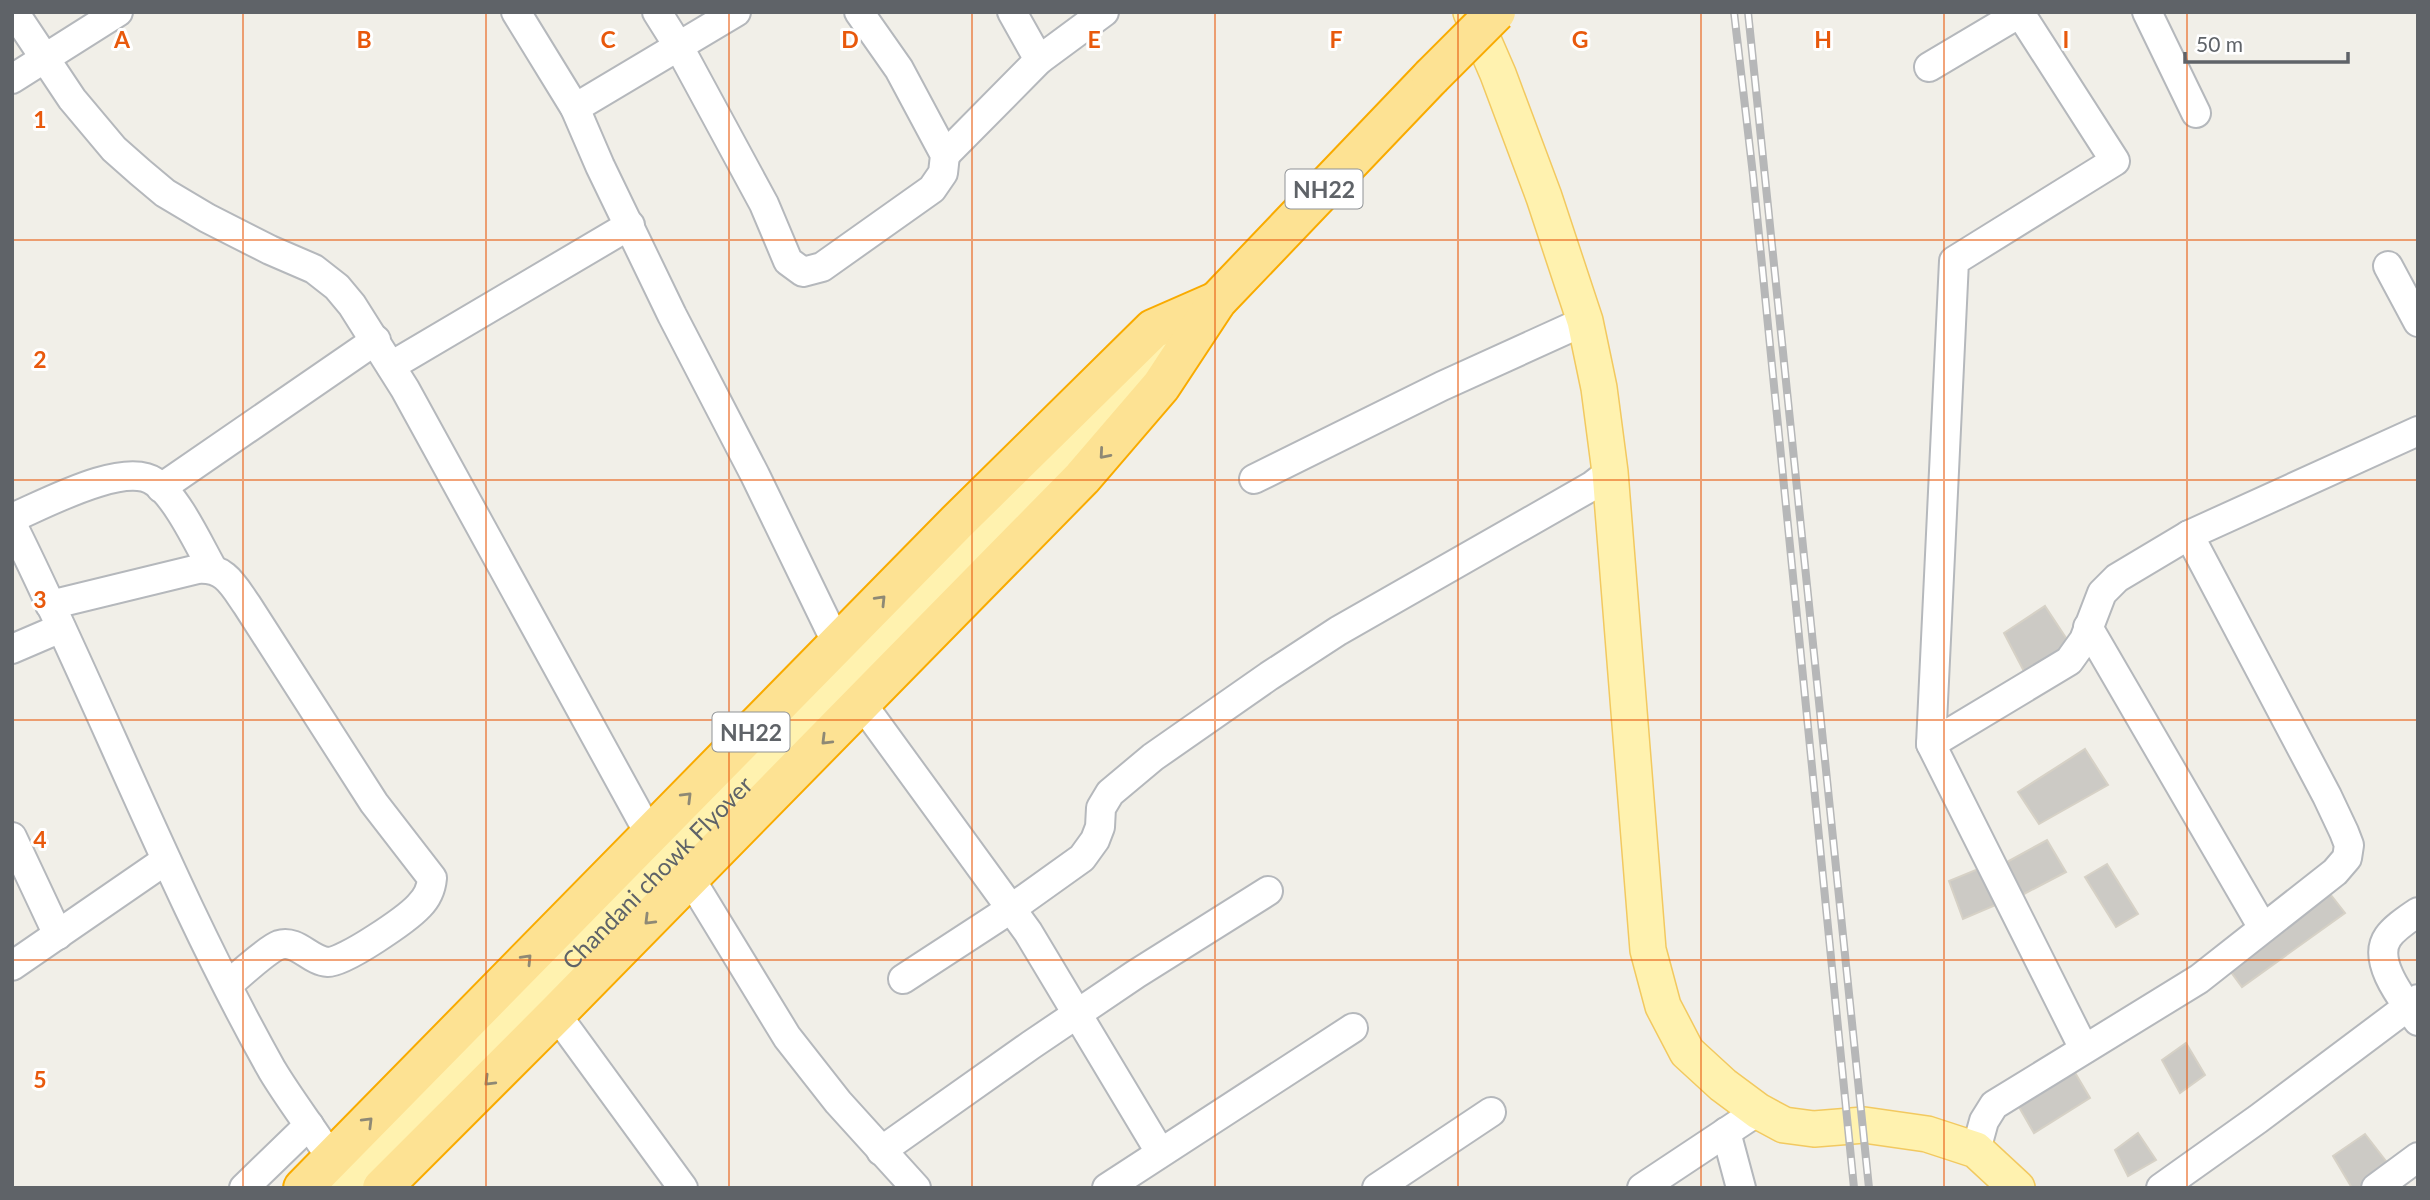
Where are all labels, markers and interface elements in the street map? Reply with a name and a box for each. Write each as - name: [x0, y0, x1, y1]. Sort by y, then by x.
- scale bar: [2185, 21, 2348, 65]
- text: A: [113, 25, 131, 53]
- text: B: [356, 25, 372, 53]
- text: C: [600, 25, 616, 53]
- text: D: [841, 25, 859, 53]
- text: E: [1087, 25, 1101, 53]
- text: F: [1329, 25, 1343, 53]
- text: G: [1572, 25, 1588, 53]
- text: H: [1814, 25, 1832, 53]
- text: I: [2063, 25, 2069, 53]
- text: 50 m: [2196, 31, 2243, 56]
- text: 1: [33, 105, 47, 133]
- road number: NH22: [1286, 170, 1362, 208]
- text: 2: [33, 345, 47, 373]
- one-way arrow: [1100, 445, 1112, 458]
- text: 3: [33, 585, 47, 613]
- one-way arrow: [872, 595, 885, 608]
- road number: NH22: [712, 712, 790, 752]
- one-way arrow: [822, 732, 834, 744]
- street label: Chandani chowk Flyover: [555, 769, 758, 974]
- one-way arrow: [679, 793, 692, 806]
- text: 4: [33, 825, 47, 853]
- one-way arrow: [645, 911, 658, 924]
- one-way arrow: [519, 955, 532, 968]
- text: 5: [33, 1065, 47, 1093]
- one-way arrow: [485, 1073, 497, 1085]
- one-way arrow: [360, 1117, 373, 1130]

